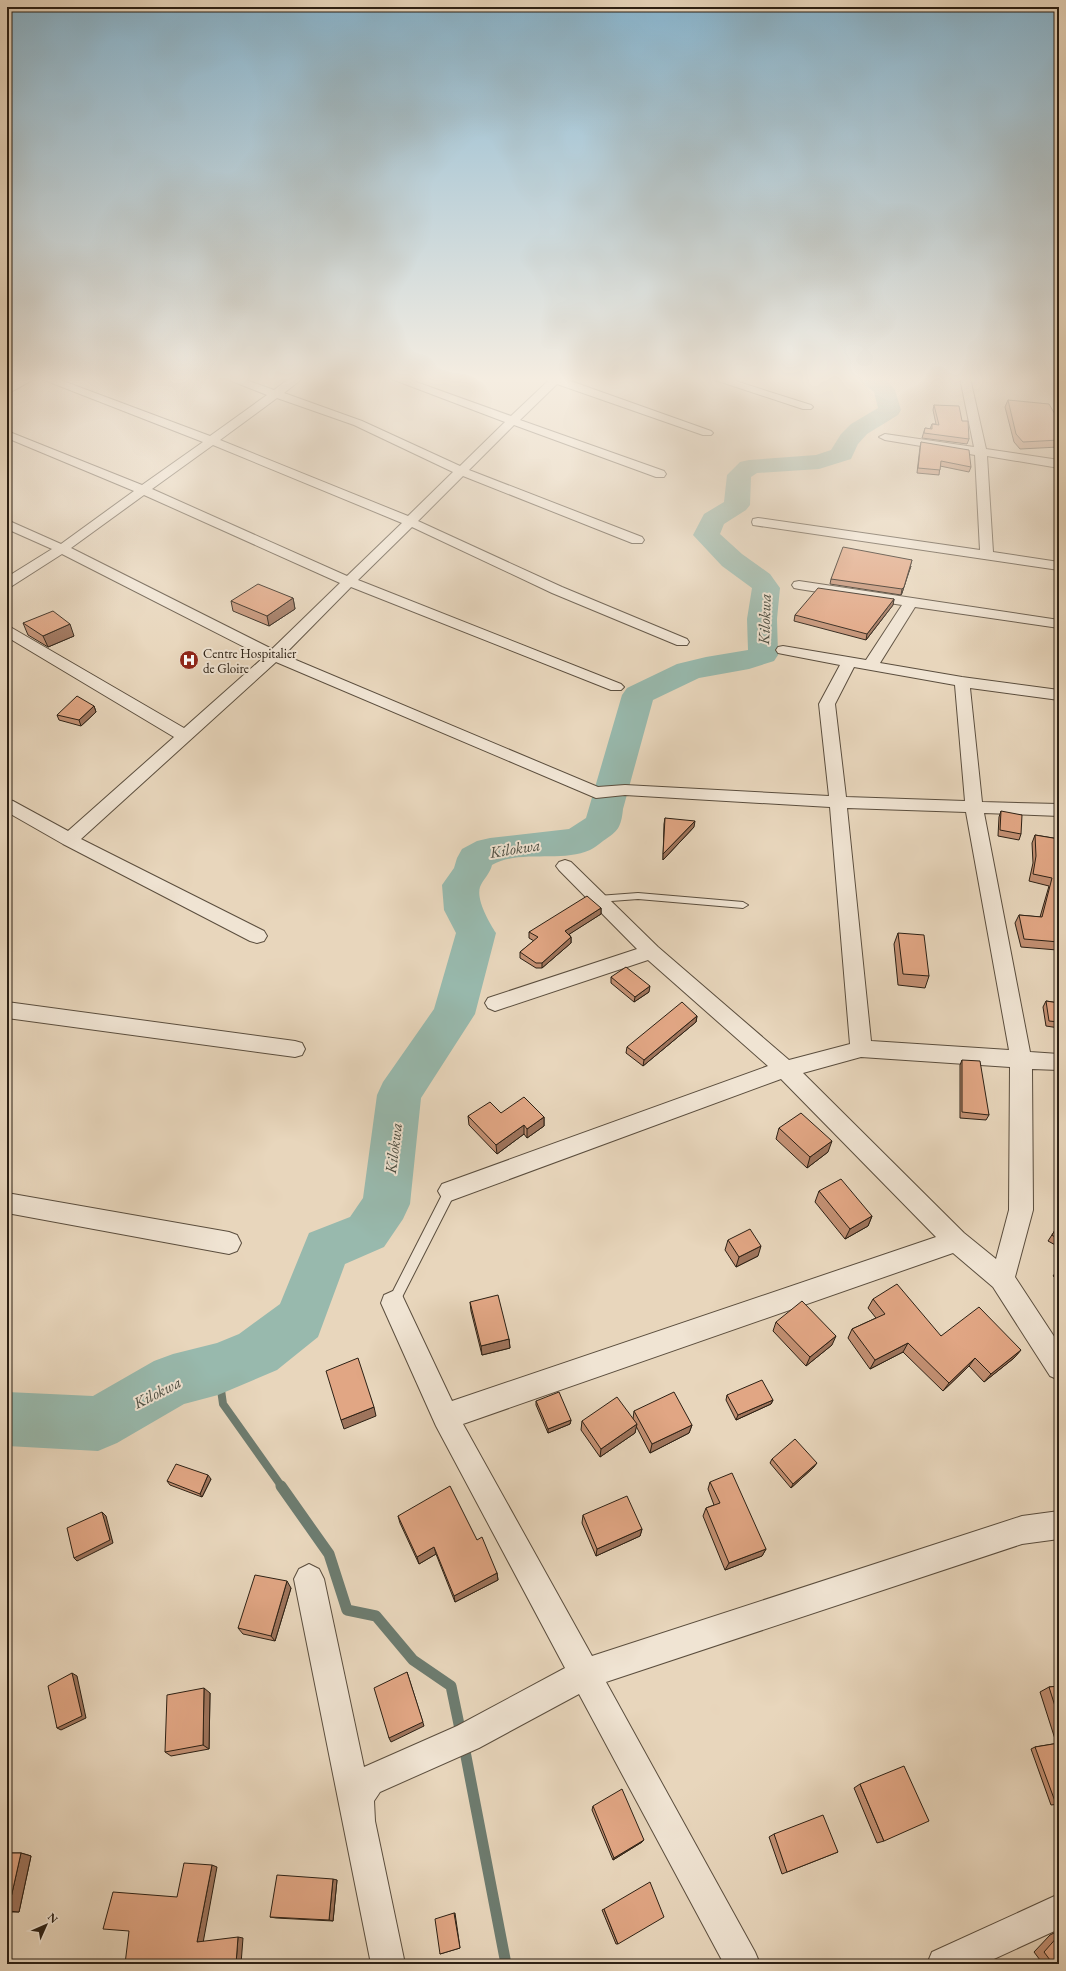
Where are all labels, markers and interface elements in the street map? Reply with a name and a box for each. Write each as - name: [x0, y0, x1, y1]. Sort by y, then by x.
- water label: Kilokwa: [753, 593, 776, 646]
- place label: Centre Hospitalier de Gloire: [203, 645, 297, 677]
- hospital icon: Centre Hospitalier de Gloire: [178, 649, 200, 671]
- water label: Kilokwa: [487, 834, 542, 863]
- water label: Kilokwa: [380, 1122, 407, 1176]
- water label: Kilokwa: [129, 1372, 185, 1414]
- north arrow: [26, 1905, 66, 1945]
- text: N: [45, 1910, 61, 1926]

